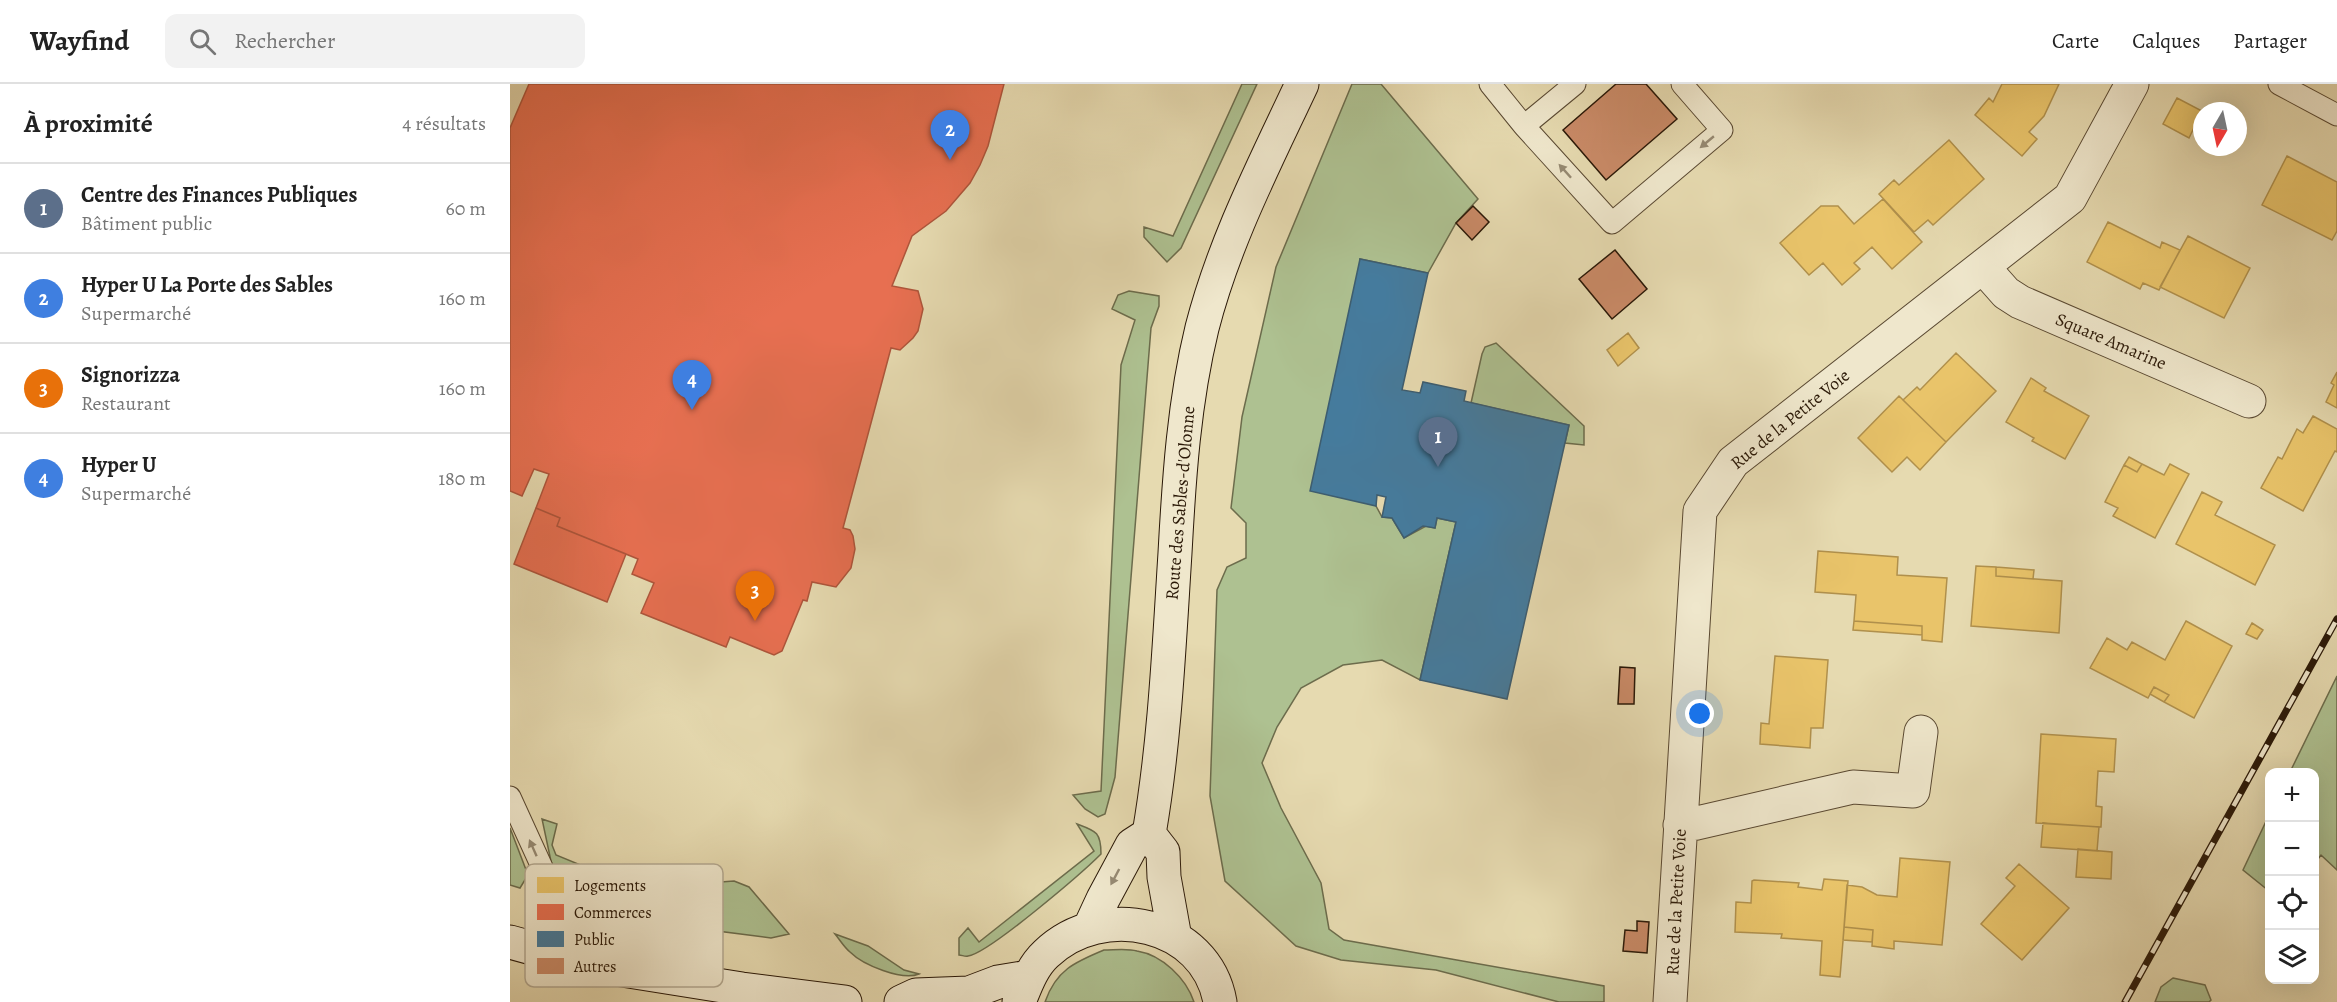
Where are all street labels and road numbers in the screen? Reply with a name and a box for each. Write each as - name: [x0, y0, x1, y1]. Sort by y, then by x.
- street label: Square Amarine: [2052, 307, 2170, 375]
- street label: Rue de la Petite Voie: [1725, 363, 1855, 475]
- street label: Route des Sables-d'Olonne: [1160, 405, 1200, 601]
- street label: Rue de la Petite Voie: [1660, 828, 1692, 976]

